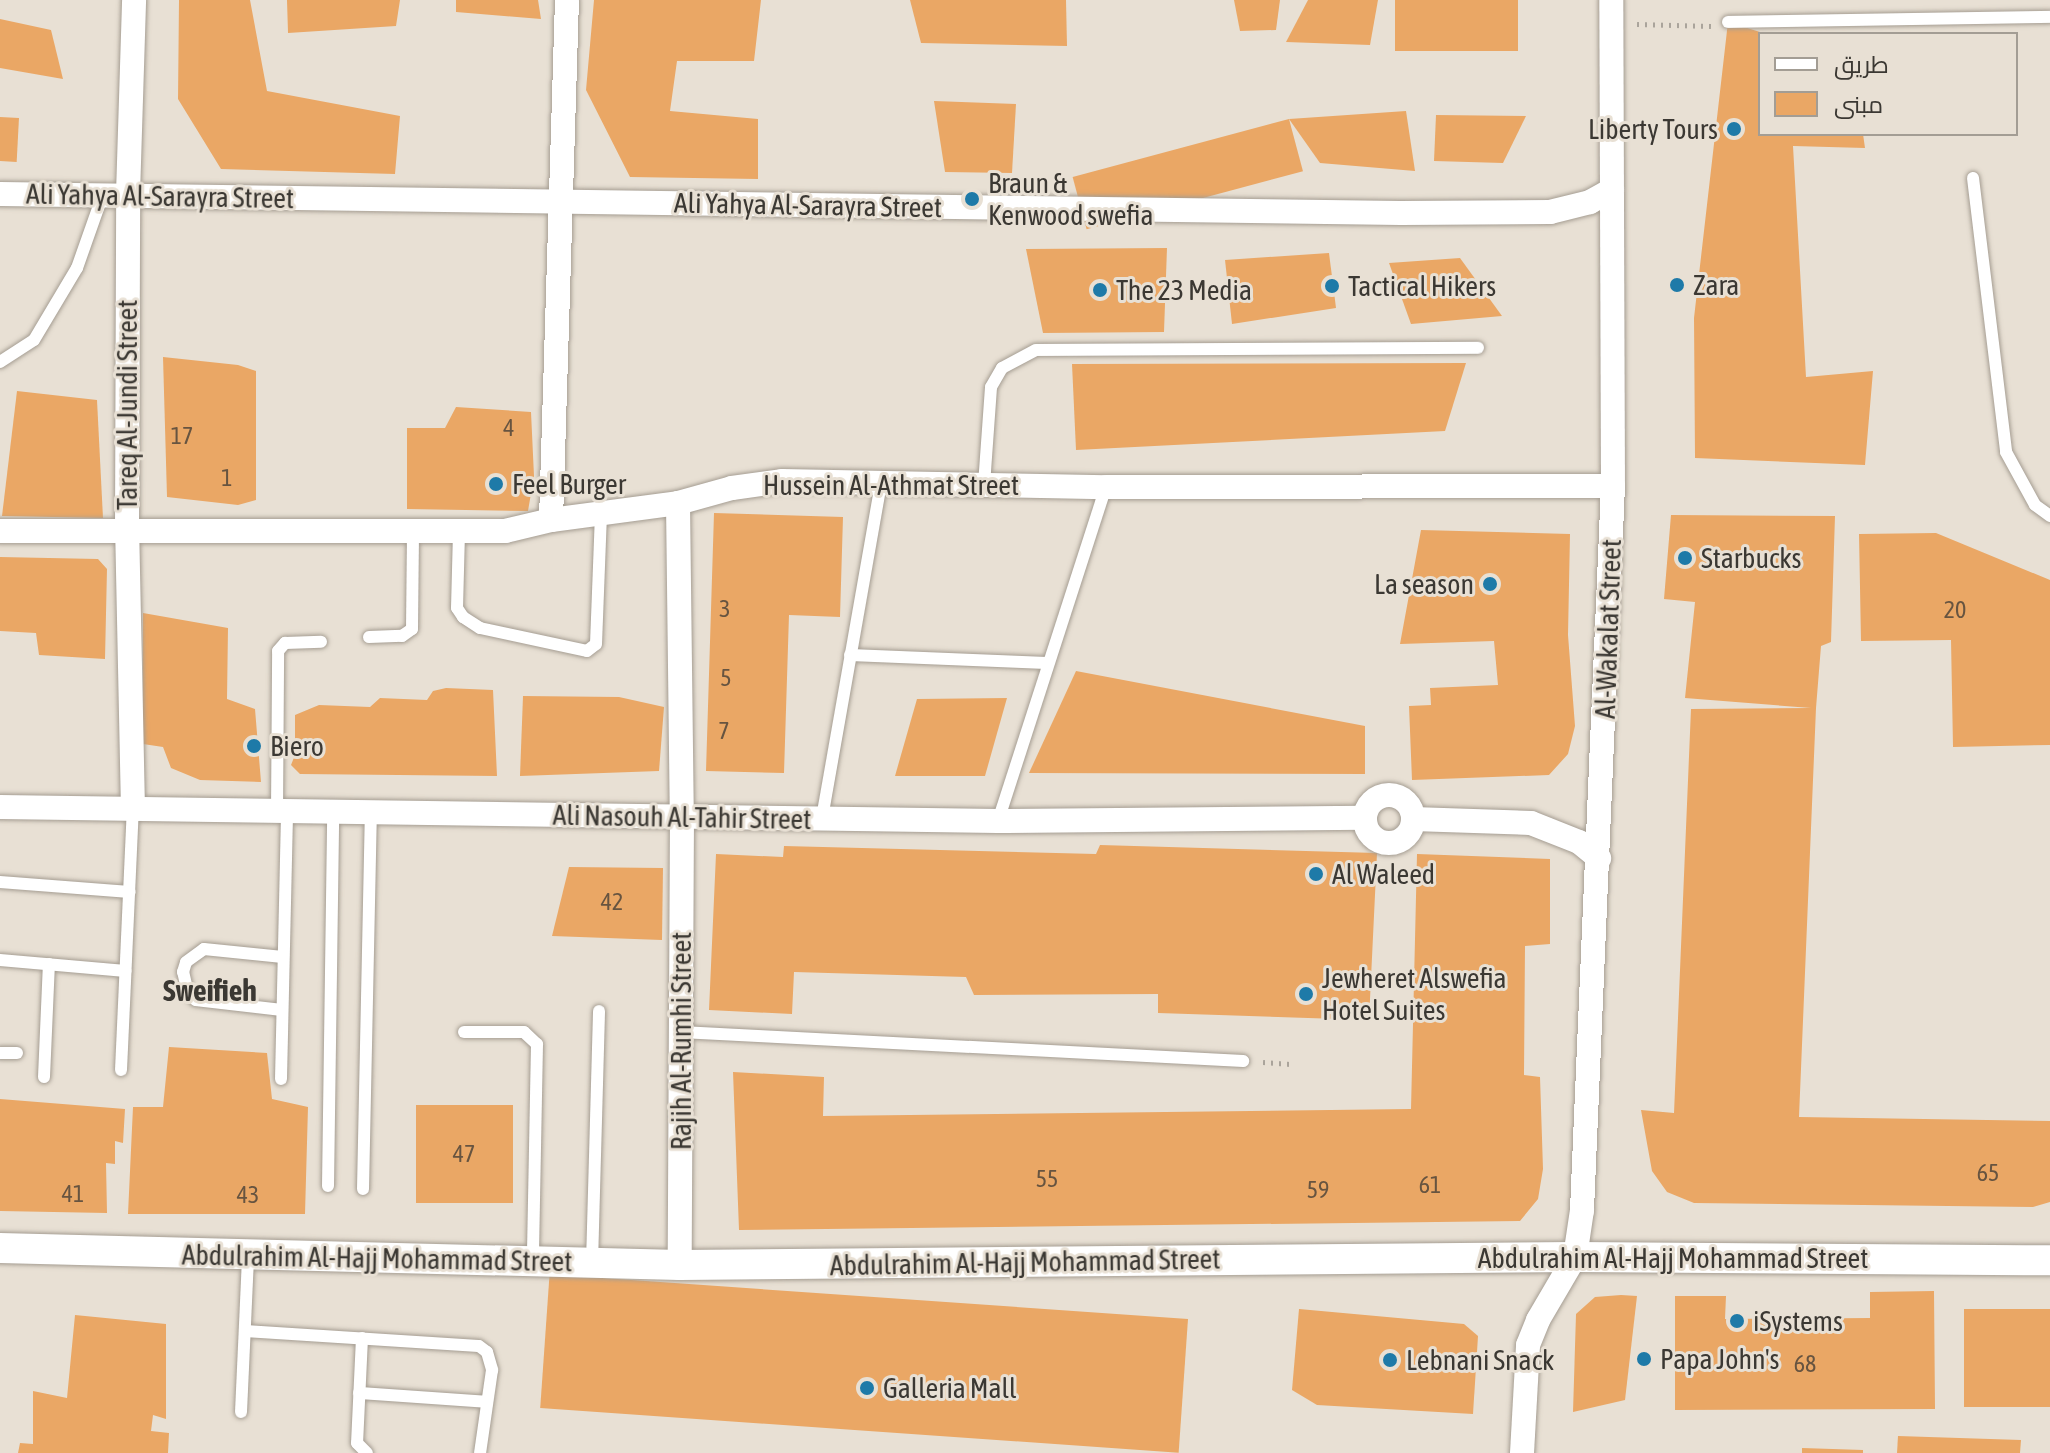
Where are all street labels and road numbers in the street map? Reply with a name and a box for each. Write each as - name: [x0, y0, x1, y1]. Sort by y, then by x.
- street label: Ali Yahya Al-Sarayra Street: [26, 177, 294, 215]
- street label: Ali Yahya Al-Sarayra Street: [674, 186, 942, 224]
- street label: Tareq Al-Jundi Street: [110, 300, 144, 510]
- street label: Hussein Al-Athmat Street: [763, 468, 1019, 502]
- street label: Al-Wakalat Street: [1588, 539, 1628, 719]
- street label: Ali Nasouh Al-Tahir Street: [552, 798, 812, 836]
- street label: Rajih Al-Rumhi Street: [664, 932, 698, 1150]
- street label: Abdulrahim Al-Hajj Mohammad Street: [181, 1238, 573, 1278]
- street label: Abdulrahim Al-Hajj Mohammad Street: [1478, 1241, 1868, 1275]
- street label: Abdulrahim Al-Hajj Mohammad Street: [829, 1242, 1221, 1282]

